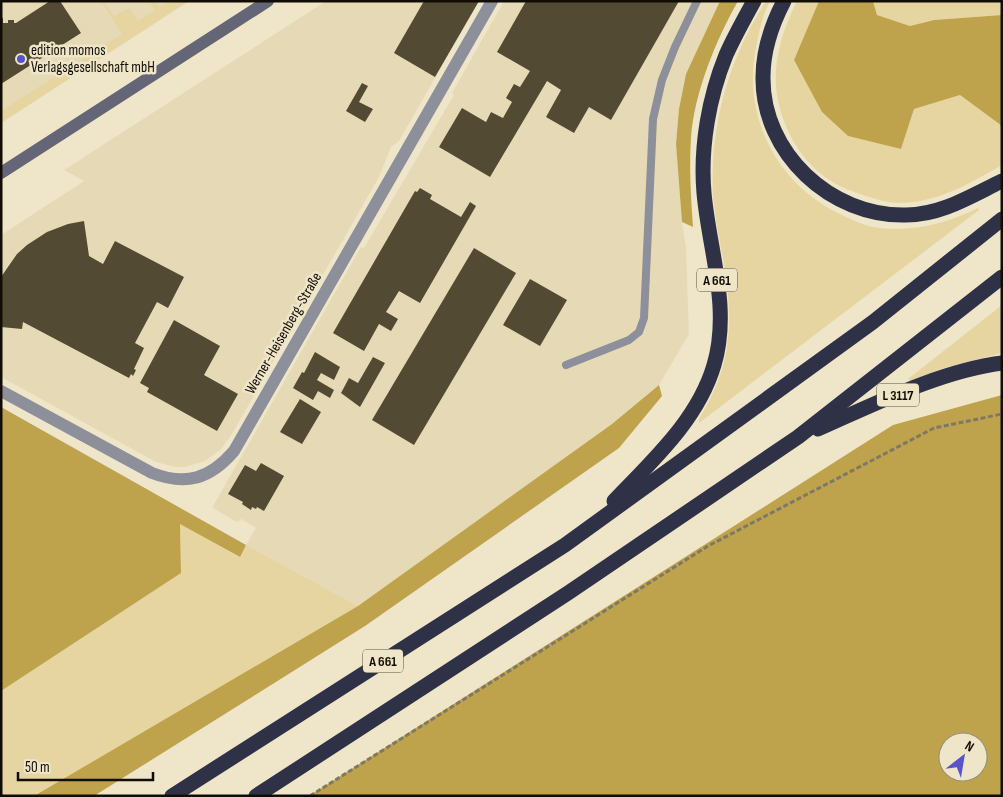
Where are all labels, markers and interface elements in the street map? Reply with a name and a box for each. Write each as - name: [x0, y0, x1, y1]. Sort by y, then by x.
- place label: edition momos Verlagsgesellschaft mbH: [31, 41, 155, 77]
- marker: edition momos Verlagsgesellschaft mbH: [15, 53, 27, 65]
- road number: A 661: [697, 268, 737, 292]
- street label: Werner-Heisenberg-Straße: [241, 269, 326, 397]
- road number: L 3117: [877, 384, 919, 406]
- road number: A 661: [363, 649, 403, 672]
- north arrow: [938, 732, 988, 782]
- text: N: [962, 737, 977, 755]
- scale bar: [18, 750, 152, 782]
- text: 50 m: [25, 758, 50, 777]

